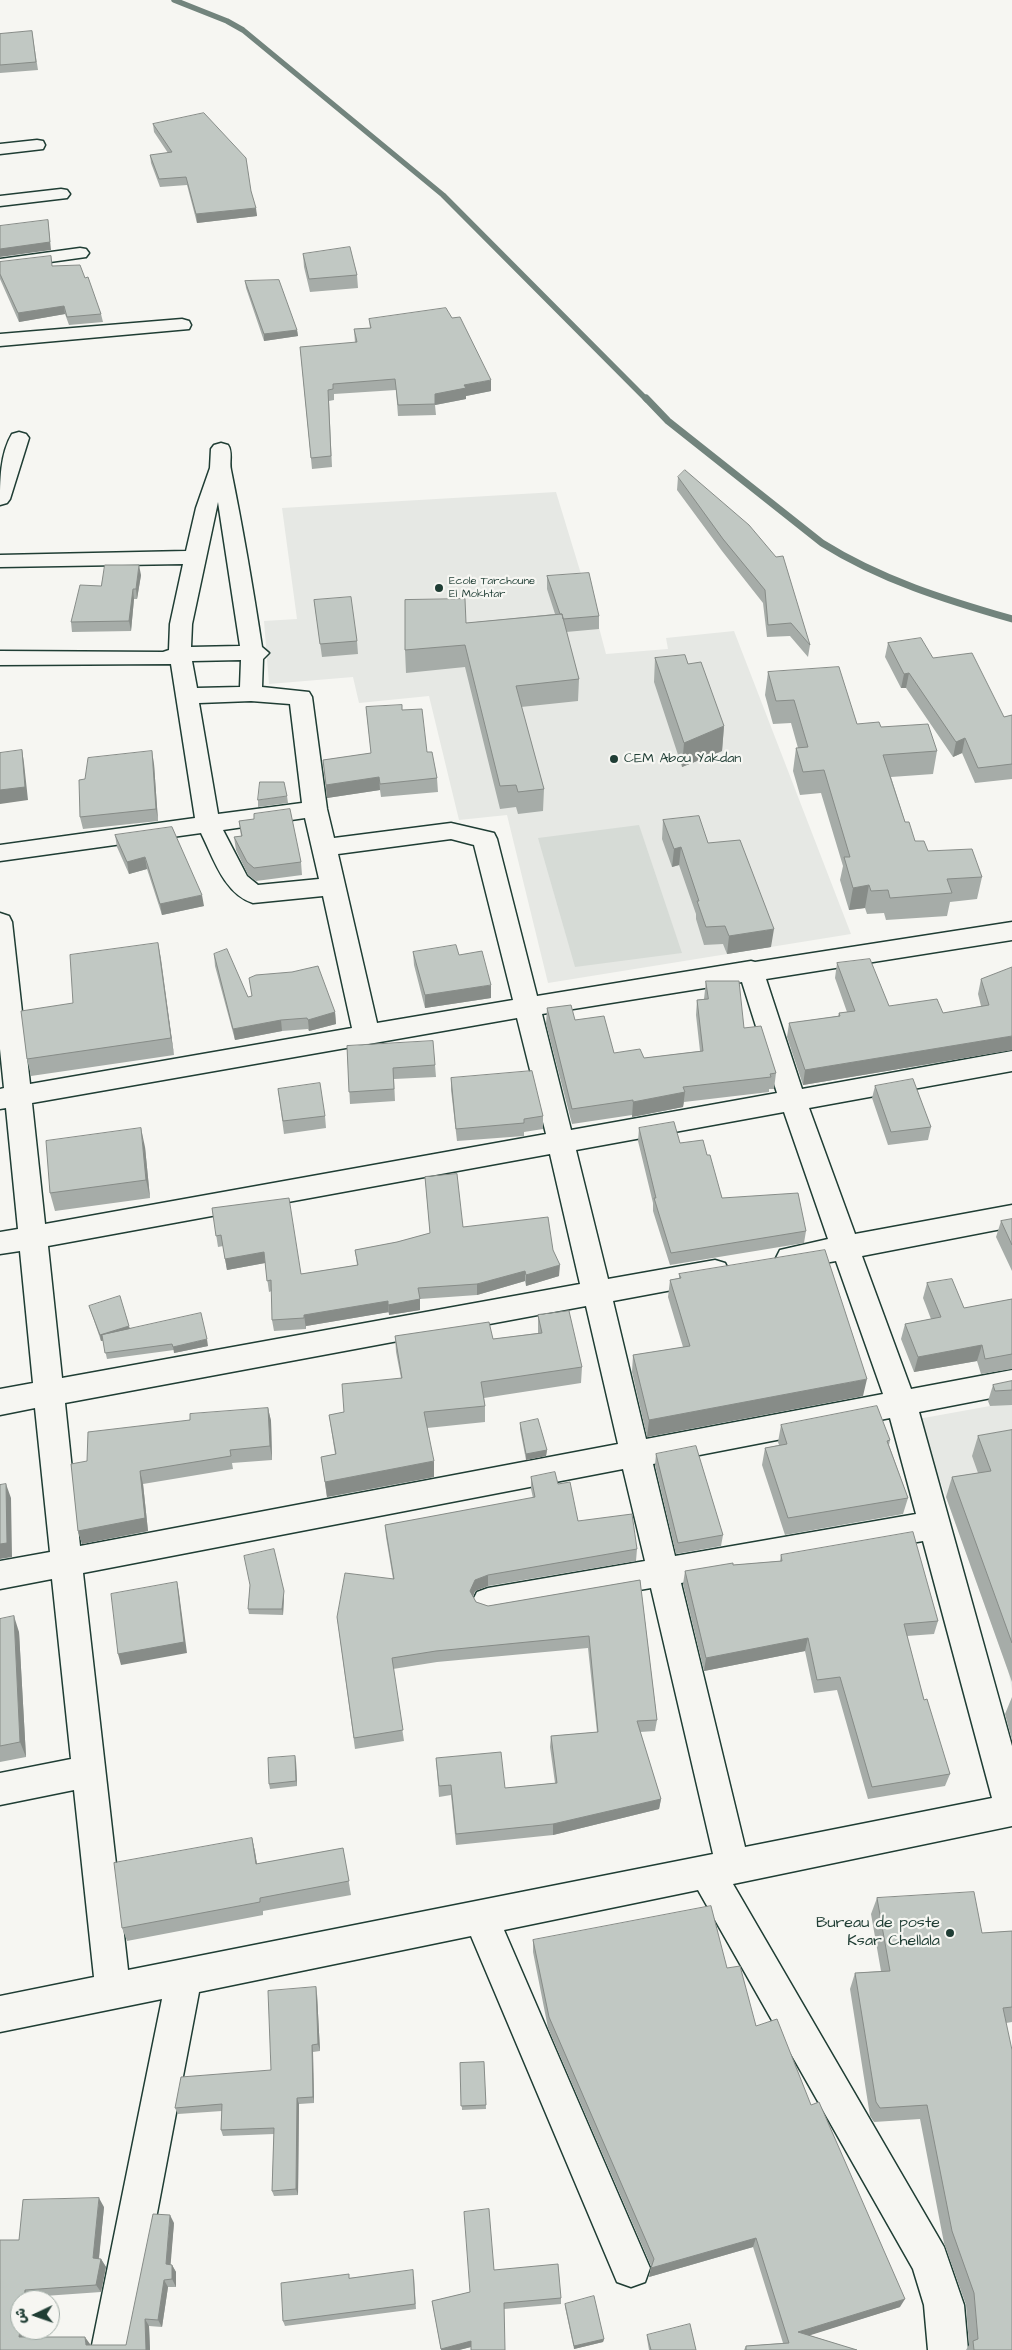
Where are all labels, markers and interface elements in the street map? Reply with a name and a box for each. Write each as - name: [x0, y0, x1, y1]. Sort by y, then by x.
- place label: Ecole Tarchoune El Mokhtar: [449, 575, 535, 601]
- marker: Ecole Tarchoune El Mokhtar: [433, 582, 445, 594]
- place label: CEM Abou Yakdan: [624, 751, 741, 767]
- marker: CEM Abou Yakdan: [608, 753, 620, 765]
- place label: Bureau de poste Ksar Chellala: [816, 1914, 940, 1952]
- marker: Bureau de poste Ksar Chellala: [944, 1927, 956, 1939]
- north arrow: [10, 2290, 60, 2340]
- text: ش: [11, 2308, 31, 2324]

